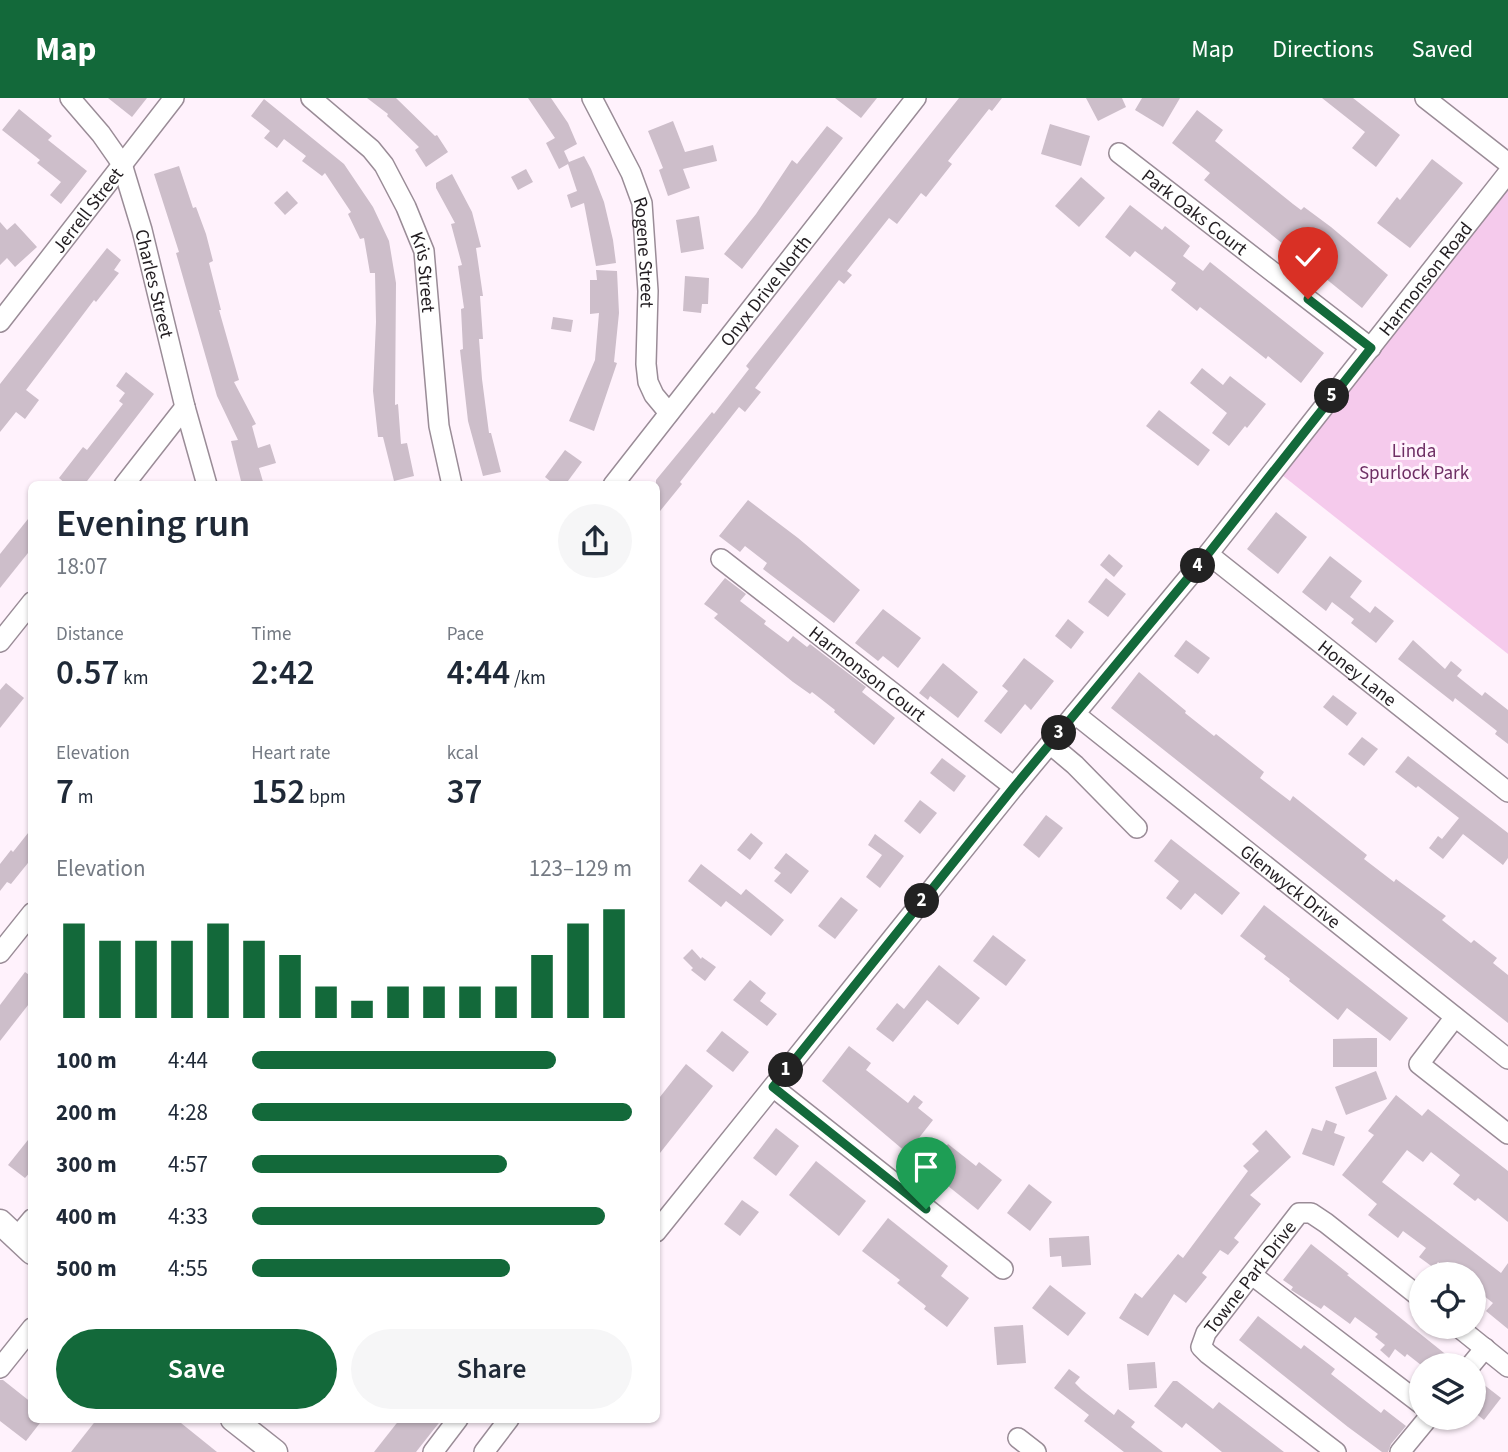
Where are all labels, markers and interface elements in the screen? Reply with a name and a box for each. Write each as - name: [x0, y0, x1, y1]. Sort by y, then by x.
- text: Map: [35, 26, 96, 73]
- text: Map: [1191, 32, 1234, 67]
- text: Directions: [1272, 32, 1374, 67]
- text: Saved: [1412, 32, 1473, 67]
- street label: Jerrell Street: [46, 162, 131, 259]
- street label: Park Oaks Court: [1135, 163, 1253, 263]
- street label: Rogene Street: [626, 193, 660, 309]
- street label: Harmonson Road: [1373, 217, 1480, 342]
- street label: Charles Street: [127, 227, 180, 341]
- pin: [1278, 227, 1338, 299]
- street label: Kris Street: [402, 228, 441, 314]
- street label: Onyx Drive North: [714, 230, 819, 353]
- icon: check: [1289, 238, 1327, 276]
- pin: 5: [1314, 378, 1350, 414]
- text: 5: [1326, 382, 1337, 409]
- park label: Linda Spurlock Park: [1359, 438, 1470, 487]
- text: Evening run: [56, 497, 250, 551]
- button: share: [558, 504, 632, 578]
- pin: 4: [1180, 548, 1216, 584]
- text: 18:07: [56, 550, 107, 583]
- text: 4: [1192, 552, 1203, 579]
- street label: Harmonson Court: [803, 620, 932, 729]
- text: Distance: [56, 621, 124, 648]
- text: Time: [251, 621, 291, 648]
- text: Pace: [447, 621, 484, 648]
- street label: Honey Lane: [1311, 634, 1402, 714]
- text: 0.57: [56, 648, 120, 698]
- text: 2:42: [251, 648, 315, 698]
- text: 4:44: [447, 648, 510, 698]
- text: km: [120, 665, 148, 692]
- text: /km: [510, 665, 546, 692]
- pin: 3: [1042, 716, 1076, 750]
- text: 3: [1053, 719, 1064, 746]
- text: Elevation: [56, 740, 130, 767]
- text: Heart rate: [251, 740, 330, 767]
- text: kcal: [447, 740, 479, 767]
- text: 7: [56, 767, 74, 817]
- text: 152: [251, 767, 305, 817]
- text: 37: [447, 767, 483, 817]
- text: m: [74, 784, 94, 811]
- text: bpm: [305, 784, 346, 811]
- street label: Glenwyck Drive: [1234, 839, 1346, 936]
- text: Elevation: [56, 852, 146, 885]
- text: 123–129 m: [529, 852, 632, 885]
- pin: 2: [904, 884, 940, 918]
- text: 2: [916, 887, 927, 914]
- text: 100 m: [56, 1044, 117, 1077]
- text: 4:44: [168, 1044, 208, 1077]
- pin: 1: [768, 1052, 804, 1088]
- text: 1: [780, 1056, 791, 1083]
- text: 200 m: [56, 1096, 117, 1129]
- text: 4:28: [168, 1096, 208, 1129]
- pin: [896, 1137, 956, 1209]
- text: 300 m: [56, 1148, 117, 1181]
- text: 4:57: [168, 1148, 208, 1181]
- icon: arrive: [907, 1148, 945, 1186]
- text: 400 m: [56, 1200, 117, 1233]
- text: 4:33: [168, 1200, 208, 1233]
- street label: Towne Park Drive: [1198, 1215, 1303, 1340]
- text: 500 m: [56, 1252, 117, 1285]
- text: 4:55: [168, 1252, 208, 1285]
- map controls: [1409, 1262, 1486, 1430]
- button: locate: [1409, 1262, 1486, 1339]
- button: Save: [56, 1329, 337, 1409]
- button: Share: [351, 1329, 632, 1409]
- button: layers: [1409, 1353, 1486, 1430]

